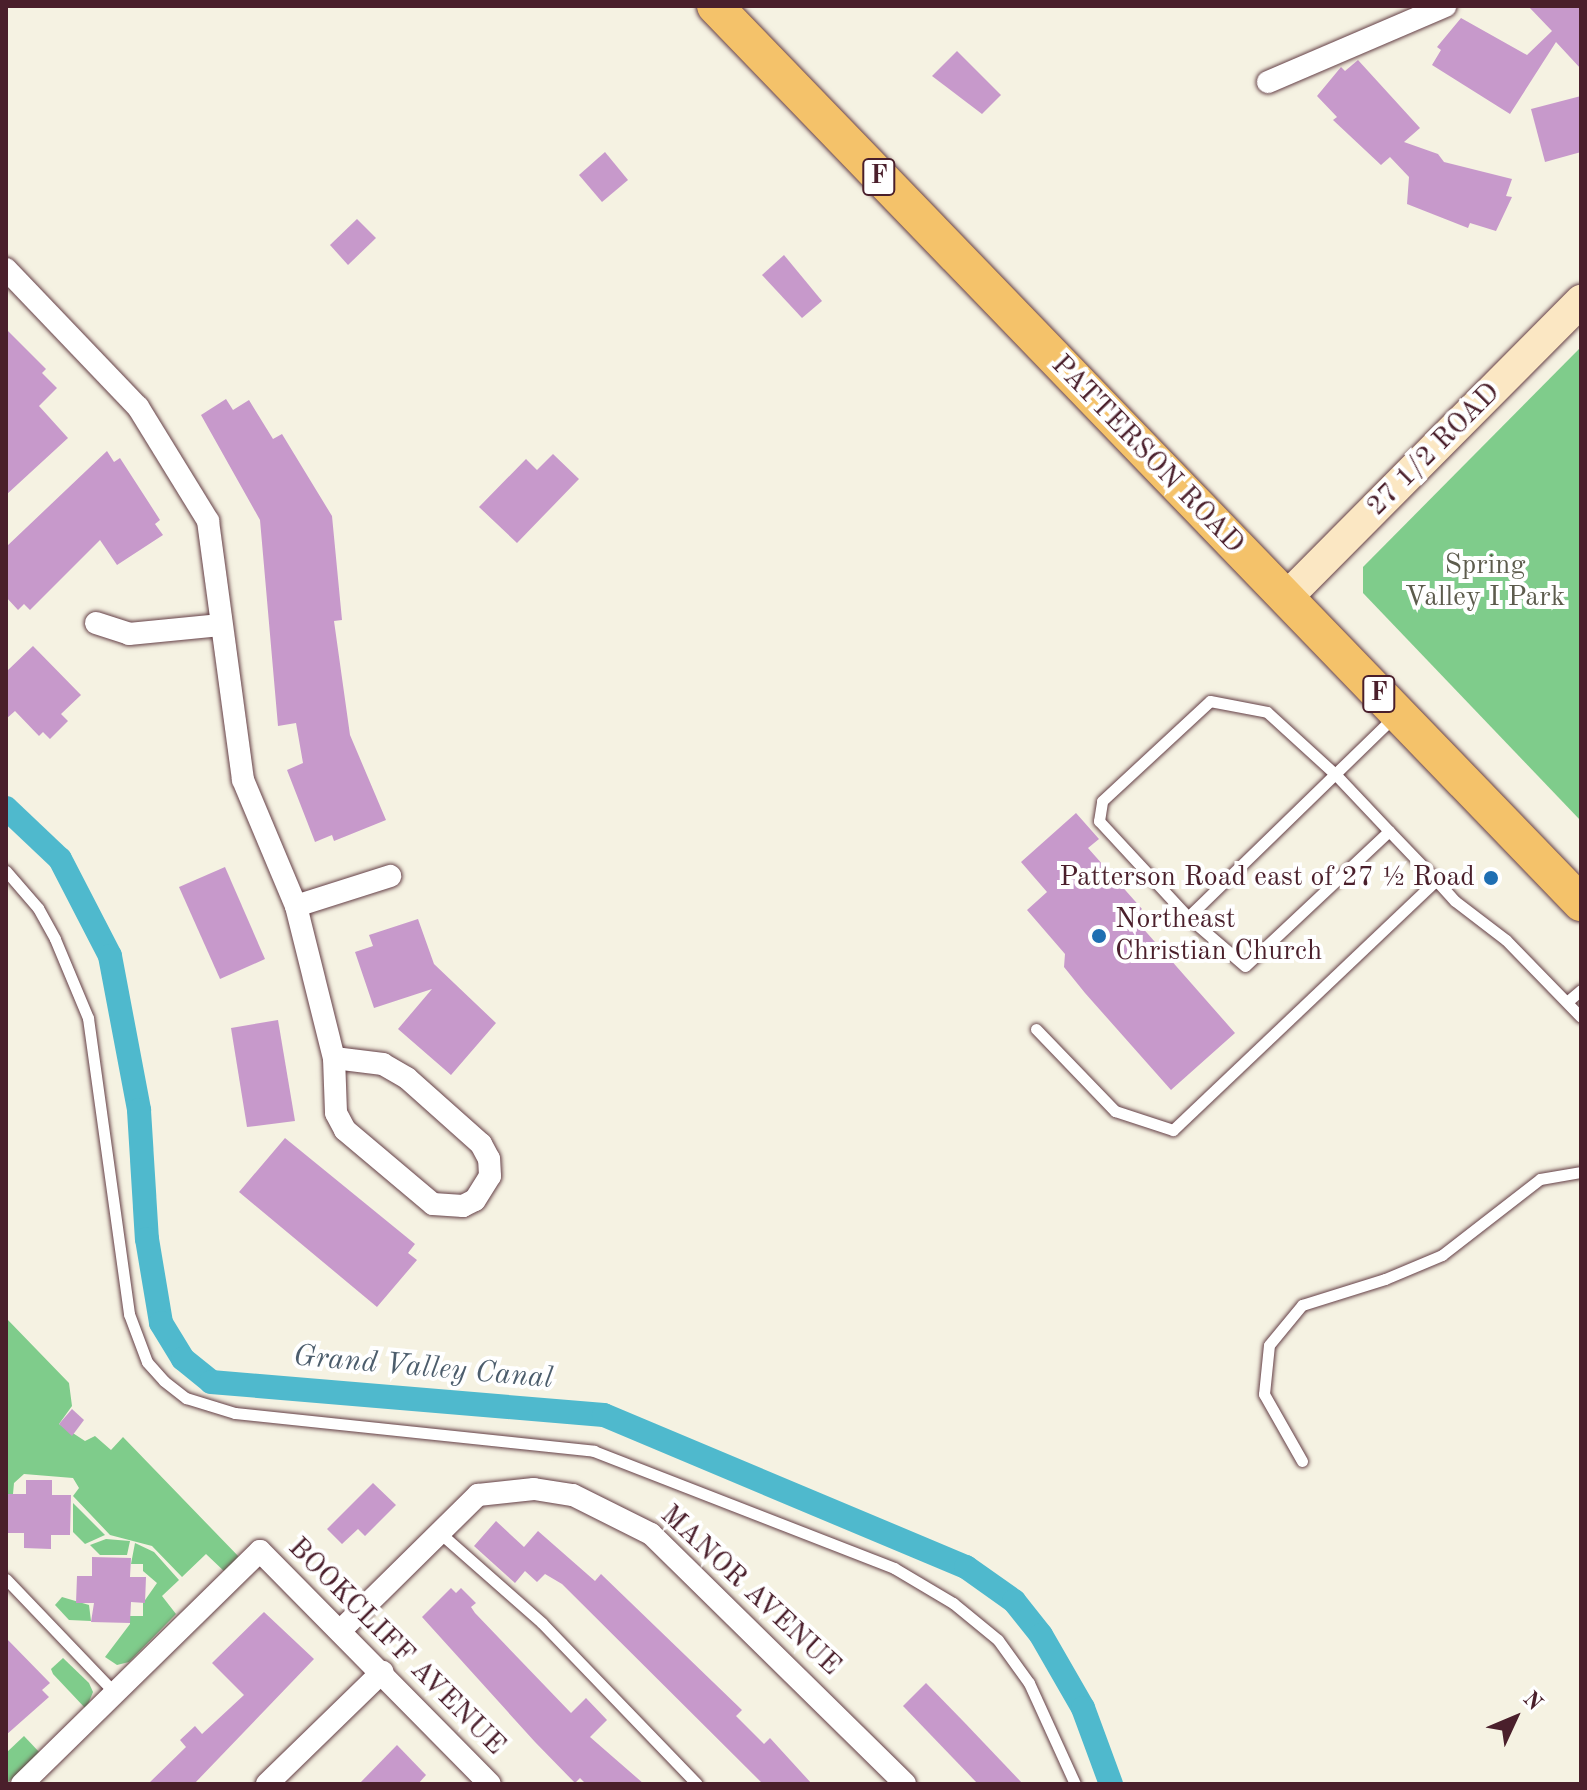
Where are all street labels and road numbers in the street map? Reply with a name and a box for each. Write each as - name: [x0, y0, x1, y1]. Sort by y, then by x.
- road number: F: [861, 155, 897, 199]
- street label: PATTERSON ROAD: [1044, 349, 1250, 561]
- street label: 27 1/2 ROAD: [1360, 376, 1508, 524]
- road number: F: [1361, 672, 1397, 716]
- street label: MANOR AVENUE: [653, 1499, 847, 1683]
- street label: BOOKCLIFF AVENUE: [280, 1531, 512, 1763]

